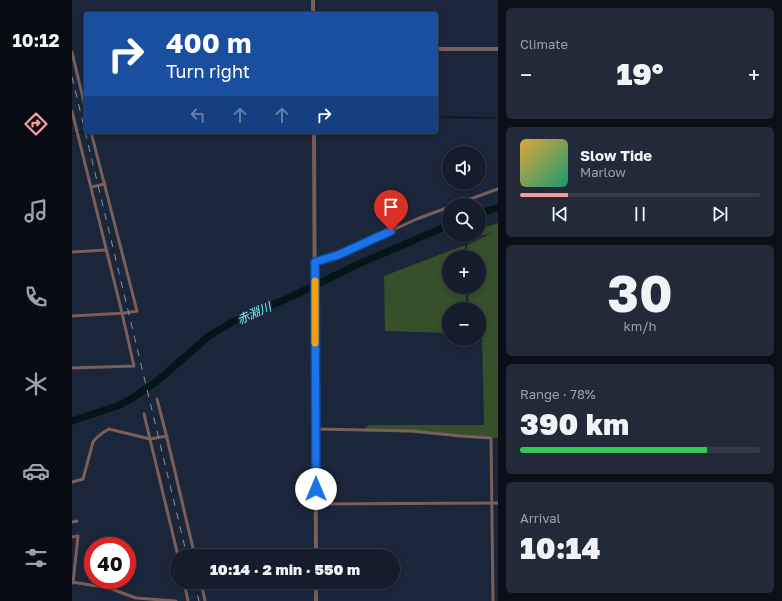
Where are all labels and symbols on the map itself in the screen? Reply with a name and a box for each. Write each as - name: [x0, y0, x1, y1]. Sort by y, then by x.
- pin: [374, 190, 408, 231]
- water label: 赤淵川: [234, 298, 275, 327]
- position arrow: [295, 468, 337, 510]
- speed limit sign: 40: [84, 537, 136, 589]

